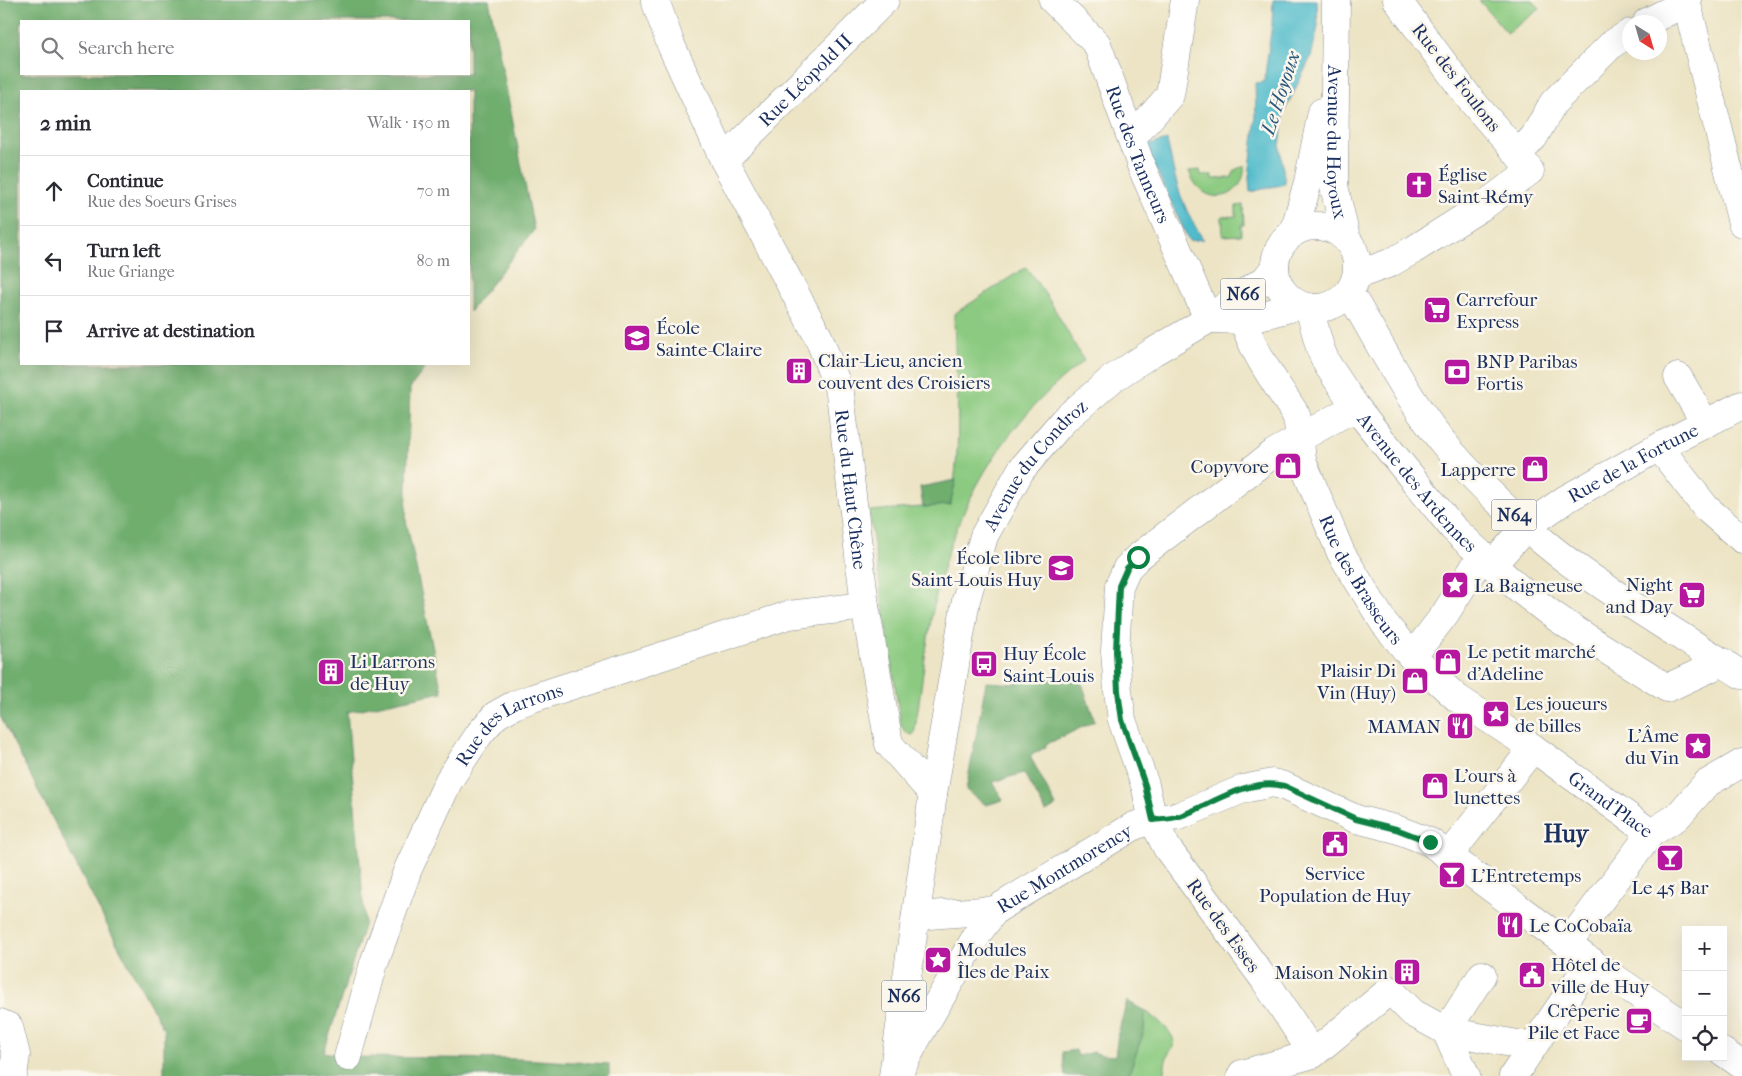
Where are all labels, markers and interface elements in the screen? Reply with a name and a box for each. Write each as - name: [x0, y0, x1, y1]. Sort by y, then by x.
- north arrow: [1622, 15, 1667, 60]
- street label: Rue des Foulons: [1407, 19, 1505, 136]
- search box: [20, 20, 470, 75]
- street label: Rue Léopold II: [754, 29, 857, 131]
- icon: search: [38, 34, 66, 62]
- text: Search here: [78, 37, 174, 59]
- water label: Le Hoyoux: [1256, 48, 1305, 140]
- street label: Avenue du Hoyoux: [1322, 64, 1351, 221]
- street label: Rue des Tanneurs: [1101, 83, 1175, 227]
- text: 2 min: [40, 111, 91, 135]
- text: Walk · 150 m: [367, 113, 450, 132]
- place label: Église Saint-Rémy: [1438, 164, 1534, 208]
- text: Continue: [87, 170, 163, 192]
- church icon: Église Saint-Rémy: [1404, 170, 1434, 200]
- icon: ahead: [40, 177, 68, 205]
- text: 70 m: [417, 181, 450, 200]
- text: Rue des Soeurs Grises: [87, 192, 237, 211]
- text: Turn left: [87, 240, 161, 262]
- icon: left: [40, 247, 68, 275]
- text: 80 m: [416, 251, 450, 270]
- text: Rue Griange: [87, 262, 175, 281]
- road number: N66: [1220, 278, 1266, 310]
- place label: Carrefour Express: [1456, 289, 1538, 333]
- supermarket icon: Carrefour Express: [1422, 295, 1452, 325]
- icon: arrive: [40, 317, 68, 345]
- place label: École Sainte-Claire: [656, 317, 762, 361]
- text: Arrive at destination: [87, 320, 255, 342]
- school or university icon: École Sainte-Claire: [622, 323, 652, 353]
- place label: Clair-Lieu, ancien couvent des Croisiers: [818, 350, 990, 394]
- place label: BNP Paribas Fortis: [1476, 351, 1578, 395]
- building icon: Clair-Lieu, ancien couvent des Croisiers: [784, 356, 814, 386]
- bank icon: BNP Paribas Fortis: [1442, 357, 1472, 387]
- street label: Avenue du Condroz: [979, 395, 1092, 536]
- street label: Rue du Haut Chêne: [830, 408, 871, 571]
- street label: Avenue des Ardennes: [1352, 408, 1481, 557]
- street label: Rue de la Fortune: [1564, 419, 1702, 508]
- shop icon: Copyvore: [1273, 451, 1303, 481]
- shop icon: Lapperre: [1520, 454, 1550, 484]
- place label: Copyvore: [1191, 456, 1269, 478]
- place label: Lapperre: [1440, 459, 1516, 481]
- road number: N64: [1492, 500, 1536, 530]
- street label: Rue des Brasseurs: [1314, 512, 1407, 649]
- route start: [1127, 546, 1150, 569]
- place label: École libre Saint-Louis Huy: [911, 547, 1043, 591]
- school or university icon: École libre Saint-Louis Huy: [1046, 553, 1076, 583]
- place icon: La Baigneuse: [1440, 570, 1470, 600]
- place label: Night and Day: [1606, 574, 1674, 618]
- place label: La Baigneuse: [1474, 575, 1583, 597]
- supermarket icon: Night and Day: [1677, 580, 1707, 610]
- place label: Le petit marché d'Adeline: [1467, 641, 1596, 685]
- place label: Huy École Saint-Louis: [1003, 643, 1094, 687]
- shop icon: Le petit marché d'Adeline: [1433, 647, 1463, 677]
- bus stop icon: Huy École Saint-Louis: [969, 649, 999, 679]
- place label: Li Larrons de Huy: [350, 651, 435, 695]
- building icon: Li Larrons de Huy: [316, 657, 346, 687]
- place label: Plaisir Di Vin (Huy): [1316, 660, 1396, 704]
- shop icon: Plaisir Di Vin (Huy): [1400, 666, 1430, 696]
- street label: Rue des Larrons: [451, 679, 566, 770]
- place label: Les joueurs de billes: [1515, 693, 1607, 737]
- place icon: Les joueurs de billes: [1481, 699, 1511, 729]
- restaurant icon: MAMAN: [1445, 711, 1475, 741]
- place label: MAMAN: [1367, 716, 1442, 738]
- place label: L'Âme du Vin: [1625, 725, 1679, 769]
- place icon: L'Âme du Vin: [1683, 731, 1713, 761]
- place label: L'ours à lunettes: [1453, 765, 1520, 809]
- street label: Grand'Place: [1564, 767, 1657, 843]
- shop icon: L'ours à lunettes: [1420, 771, 1450, 801]
- street label: Rue Montmorency: [993, 819, 1137, 918]
- district label: Huy: [1544, 820, 1590, 848]
- public building icon: Service Population de Huy: [1320, 829, 1350, 859]
- route end: [1419, 831, 1442, 854]
- bar icon: Le 45 Bar: [1655, 843, 1685, 873]
- bar icon: L'Entretemps: [1437, 860, 1467, 890]
- place label: Service Population de Huy: [1259, 863, 1412, 907]
- place label: L'Entretemps: [1471, 865, 1581, 887]
- street label: Rue des Esses: [1182, 874, 1265, 977]
- place label: Le 45 Bar: [1631, 877, 1710, 899]
- restaurant icon: Le CoCobaïa: [1495, 910, 1525, 940]
- place label: Le CoCobaïa: [1529, 915, 1632, 937]
- map controls: [1682, 926, 1727, 1061]
- button: +: [1682, 926, 1727, 971]
- place label: Modules Îles de Paix: [957, 939, 1050, 983]
- place icon: Modules Îles de Paix: [923, 945, 953, 975]
- place label: Hôtel de ville de Huy: [1551, 954, 1650, 998]
- building icon: Maison Nokin: [1392, 957, 1422, 987]
- public building icon: Hôtel de ville de Huy: [1517, 960, 1547, 990]
- place label: Maison Nokin: [1275, 962, 1388, 984]
- button: −: [1682, 971, 1727, 1016]
- road number: N66: [882, 980, 926, 1011]
- place label: Crêperie Pile et Face: [1527, 1000, 1620, 1044]
- cafe icon: Crêperie Pile et Face: [1624, 1006, 1654, 1036]
- button: locate: [1682, 1016, 1727, 1061]

